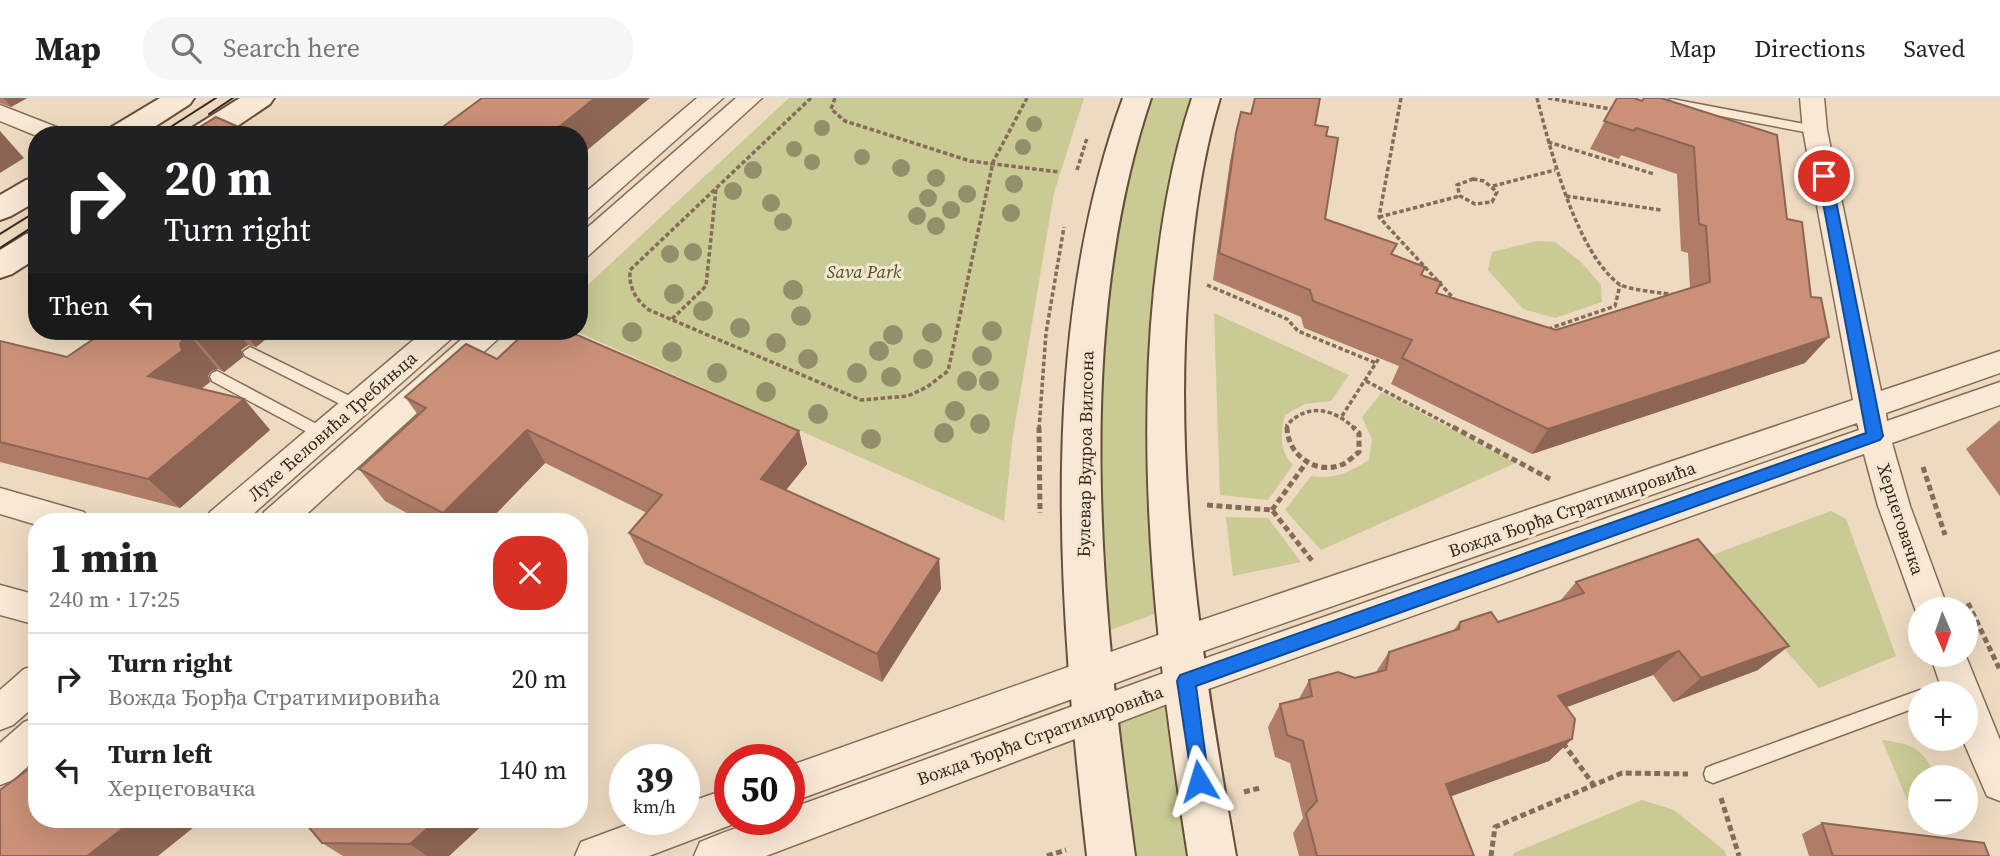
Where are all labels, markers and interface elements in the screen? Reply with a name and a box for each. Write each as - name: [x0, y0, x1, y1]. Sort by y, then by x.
- search box: [143, 17, 633, 80]
- text: Map: [35, 26, 101, 71]
- icon: search: [167, 29, 205, 67]
- text: Search here: [223, 30, 360, 66]
- text: Map: [1669, 32, 1716, 65]
- text: Directions: [1754, 32, 1865, 65]
- text: Saved: [1903, 32, 1965, 65]
- text: 20 m: [164, 144, 272, 211]
- pin: [1794, 146, 1854, 206]
- icon: right: [49, 154, 140, 245]
- icon: arrive: [1805, 157, 1843, 195]
- text: Turn right: [164, 208, 310, 252]
- park label: Sava Park: [827, 259, 902, 284]
- icon: left: [123, 287, 161, 325]
- text: Then: [49, 288, 109, 324]
- street label: Луке Ћеловића Требињца: [242, 345, 423, 507]
- street label: Булевар Вудроа Вилсона: [1071, 350, 1099, 558]
- street label: Вожда Ђорђа Стратимировића: [1445, 455, 1700, 563]
- street label: Херцеговачка: [1871, 460, 1931, 579]
- text: 1 min: [49, 528, 159, 586]
- button: close: [493, 536, 567, 610]
- text: 240 m · 17:25: [49, 583, 180, 615]
- north arrow: [1908, 597, 1978, 667]
- map controls: [1908, 597, 1978, 835]
- text: Turn right: [108, 645, 232, 681]
- icon: right: [49, 660, 87, 698]
- text: 20 m: [512, 661, 567, 697]
- street label: Вожда Ђорђа Стратимировића: [914, 679, 1167, 791]
- text: Вожда Ђорђа Стратимировића: [108, 681, 440, 713]
- button: +: [1908, 681, 1978, 751]
- text: Turn left: [108, 736, 212, 772]
- speed limit sign: 50: [714, 744, 805, 835]
- position arrow: [1162, 744, 1236, 818]
- icon: left: [49, 751, 87, 789]
- text: 140 m: [499, 752, 567, 788]
- text: 39: [636, 756, 673, 804]
- button: −: [1908, 765, 1978, 835]
- text: Херцеговачка: [108, 772, 256, 804]
- text: km/h: [633, 794, 676, 819]

